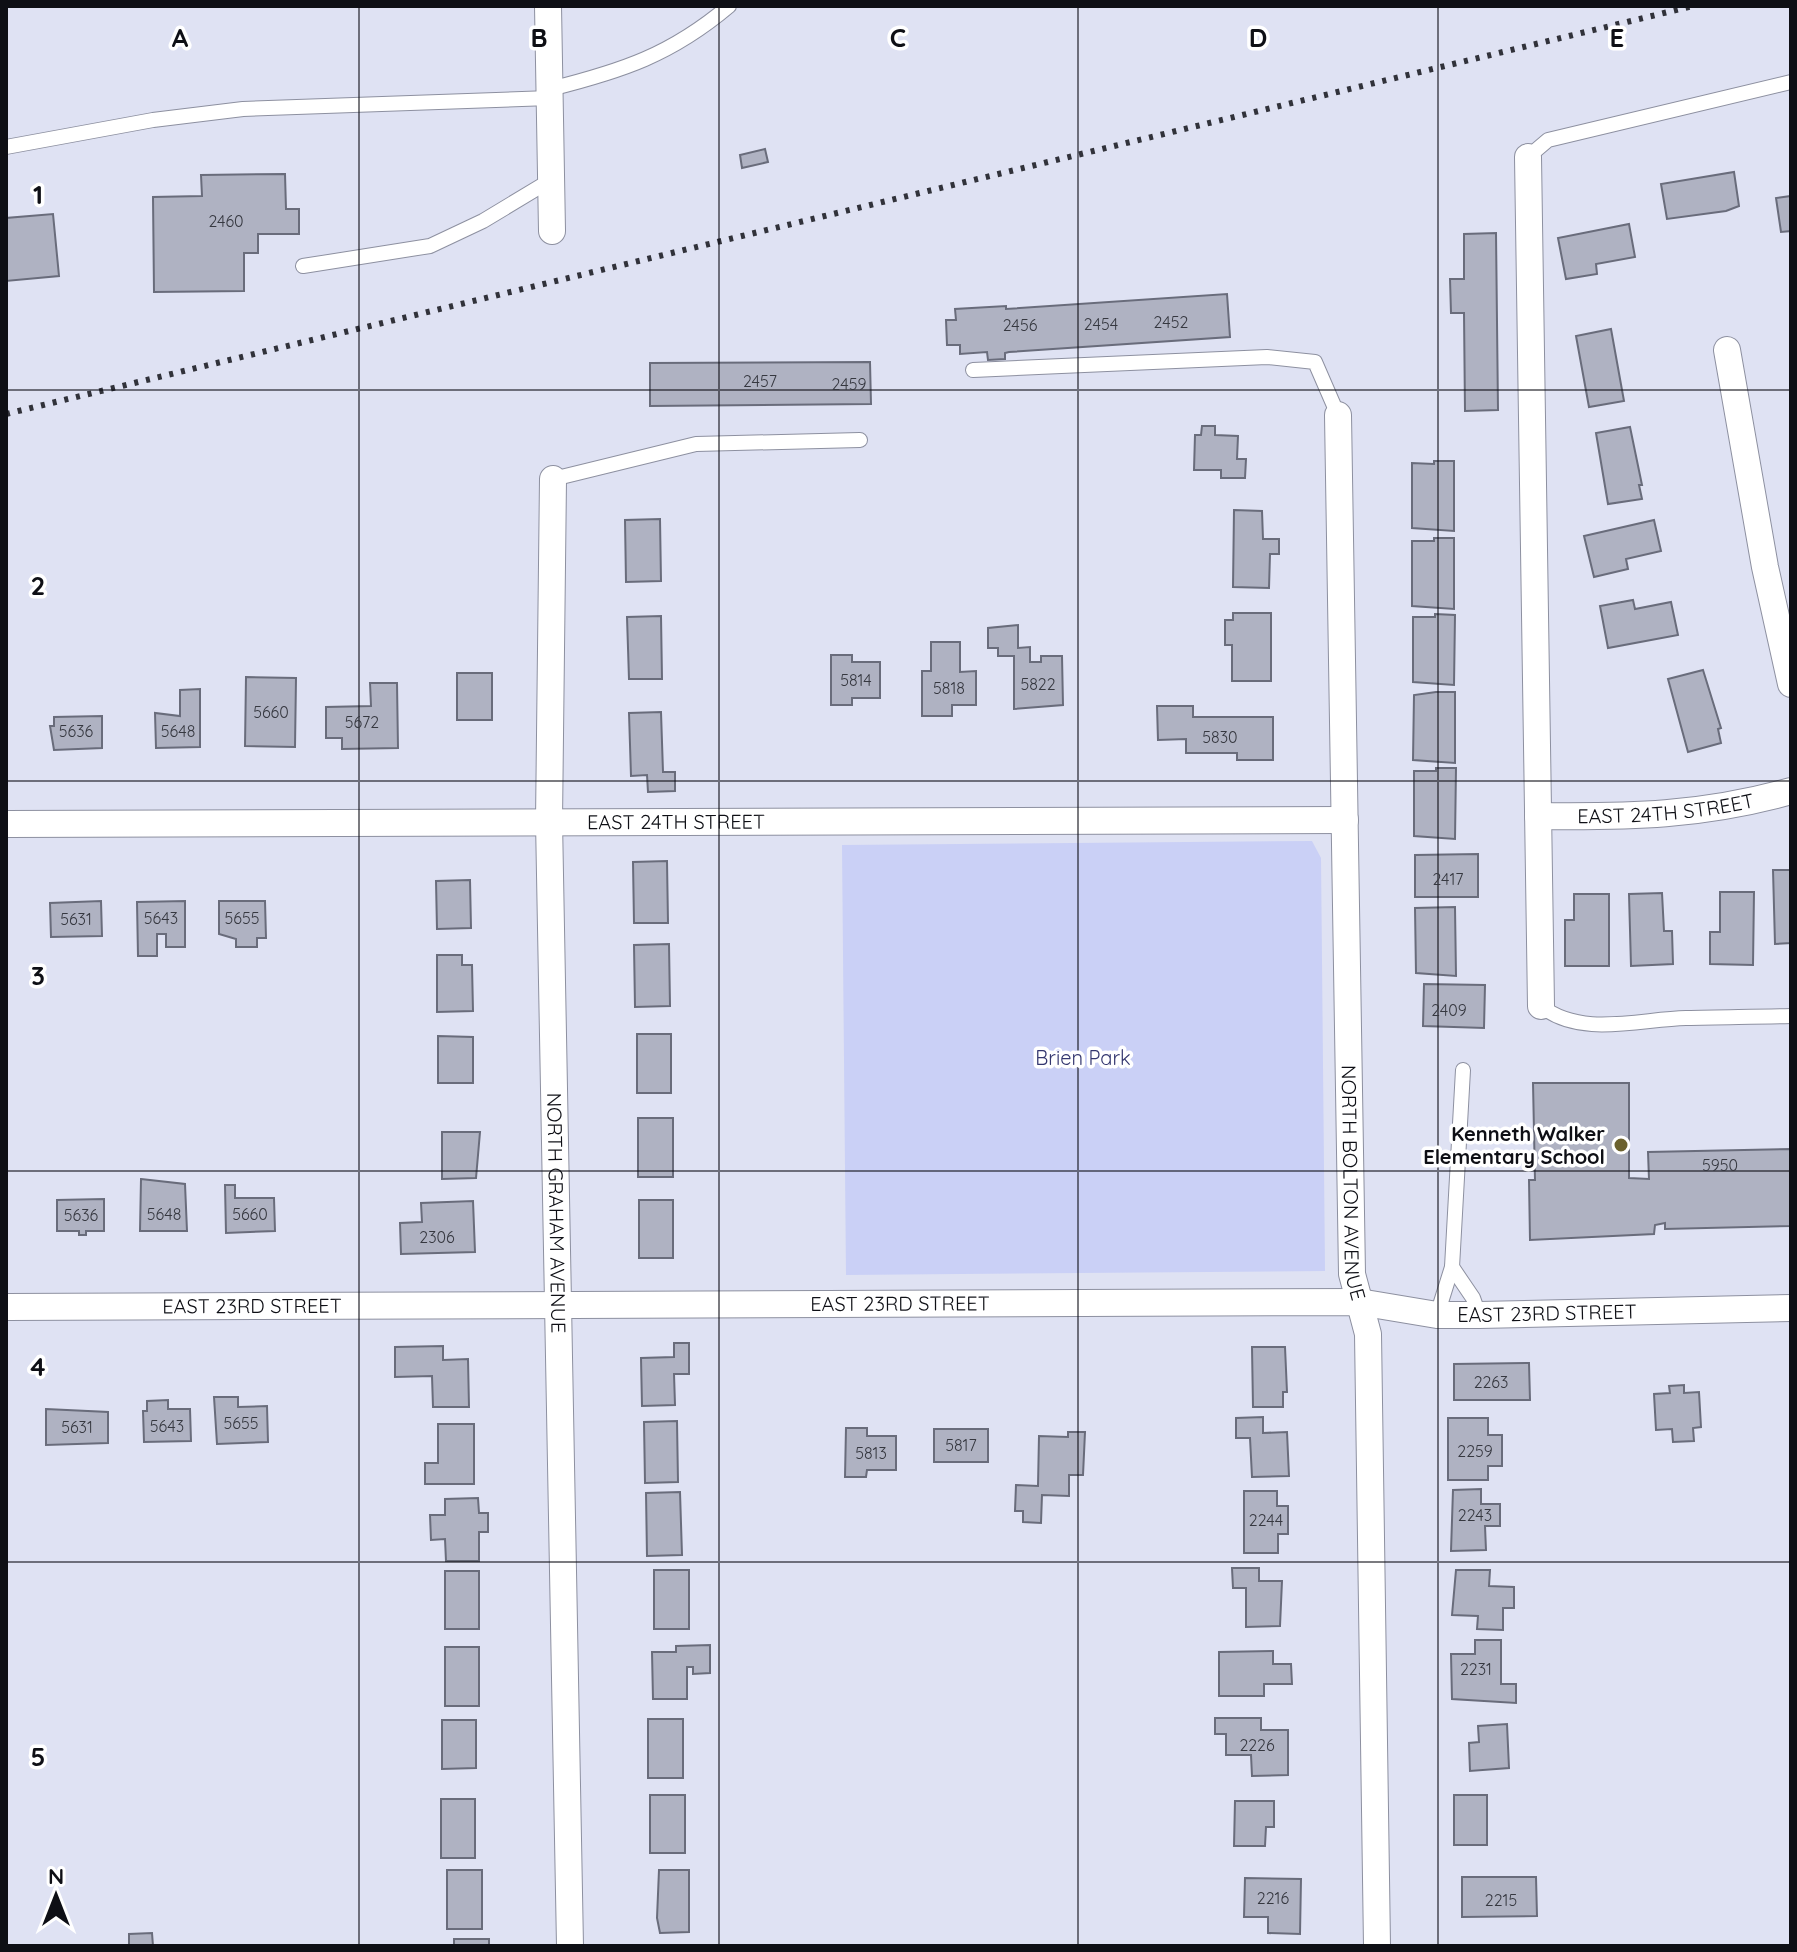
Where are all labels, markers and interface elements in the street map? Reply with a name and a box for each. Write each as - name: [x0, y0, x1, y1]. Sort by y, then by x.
- text: A: [172, 21, 189, 54]
- text: B: [530, 21, 548, 54]
- text: C: [890, 21, 906, 54]
- text: D: [1249, 21, 1267, 54]
- text: E: [1610, 21, 1624, 54]
- text: 1: [33, 178, 43, 211]
- house number: 2460: [208, 211, 244, 231]
- house number: 2452: [1154, 312, 1189, 332]
- house number: 2454: [1084, 314, 1118, 334]
- house number: 2456: [1003, 315, 1038, 335]
- house number: 2457: [743, 371, 777, 391]
- house number: 2459: [832, 374, 866, 394]
- text: 2: [31, 569, 45, 602]
- house number: 5814: [840, 670, 872, 690]
- house number: 5822: [1020, 674, 1056, 694]
- house number: 5818: [933, 678, 965, 698]
- house number: 5660: [253, 702, 289, 722]
- house number: 5672: [345, 712, 379, 732]
- house number: 5636: [59, 721, 94, 741]
- house number: 5648: [161, 721, 195, 741]
- house number: 5830: [1202, 727, 1238, 747]
- street label: EAST 24TH STREET: [1577, 788, 1756, 828]
- street label: EAST 24TH STREET: [587, 809, 765, 834]
- house number: 2417: [1432, 869, 1464, 889]
- house number: 5643: [144, 908, 178, 928]
- house number: 5655: [225, 908, 259, 928]
- house number: 5631: [60, 909, 92, 929]
- text: 3: [31, 959, 45, 992]
- house number: 2409: [1431, 1000, 1467, 1020]
- park label: Brien Park: [1035, 1045, 1131, 1070]
- street label: NORTH BOLTON AVENUE: [1337, 1065, 1371, 1303]
- street label: NORTH GRAHAM AVENUE: [542, 1092, 572, 1333]
- place label: Kenneth Walker Elementary School: [1423, 1121, 1605, 1169]
- marker: Kenneth Walker Elementary School: [1612, 1136, 1630, 1154]
- house number: 5950: [1702, 1155, 1738, 1175]
- house number: 5648: [147, 1204, 181, 1224]
- house number: 5660: [232, 1204, 268, 1224]
- house number: 5636: [64, 1205, 99, 1225]
- house number: 2306: [419, 1227, 455, 1247]
- street label: EAST 23RD STREET: [810, 1290, 990, 1316]
- street label: EAST 23RD STREET: [162, 1293, 342, 1318]
- street label: EAST 23RD STREET: [1457, 1298, 1637, 1327]
- text: 4: [30, 1350, 46, 1383]
- house number: 2263: [1474, 1372, 1508, 1392]
- house number: 5655: [224, 1413, 258, 1433]
- house number: 5643: [150, 1416, 184, 1436]
- house number: 5631: [61, 1417, 93, 1437]
- house number: 5817: [945, 1435, 977, 1455]
- house number: 2259: [1457, 1441, 1493, 1461]
- house number: 5813: [855, 1443, 887, 1463]
- house number: 2243: [1458, 1505, 1492, 1525]
- house number: 2244: [1249, 1510, 1283, 1530]
- house number: 2231: [1460, 1659, 1492, 1679]
- house number: 2226: [1239, 1735, 1275, 1755]
- text: 5: [31, 1740, 45, 1773]
- north arrow: [16, 1856, 96, 1936]
- text: N: [48, 1862, 64, 1890]
- house number: 2216: [1257, 1888, 1290, 1908]
- house number: 2215: [1485, 1890, 1517, 1910]

